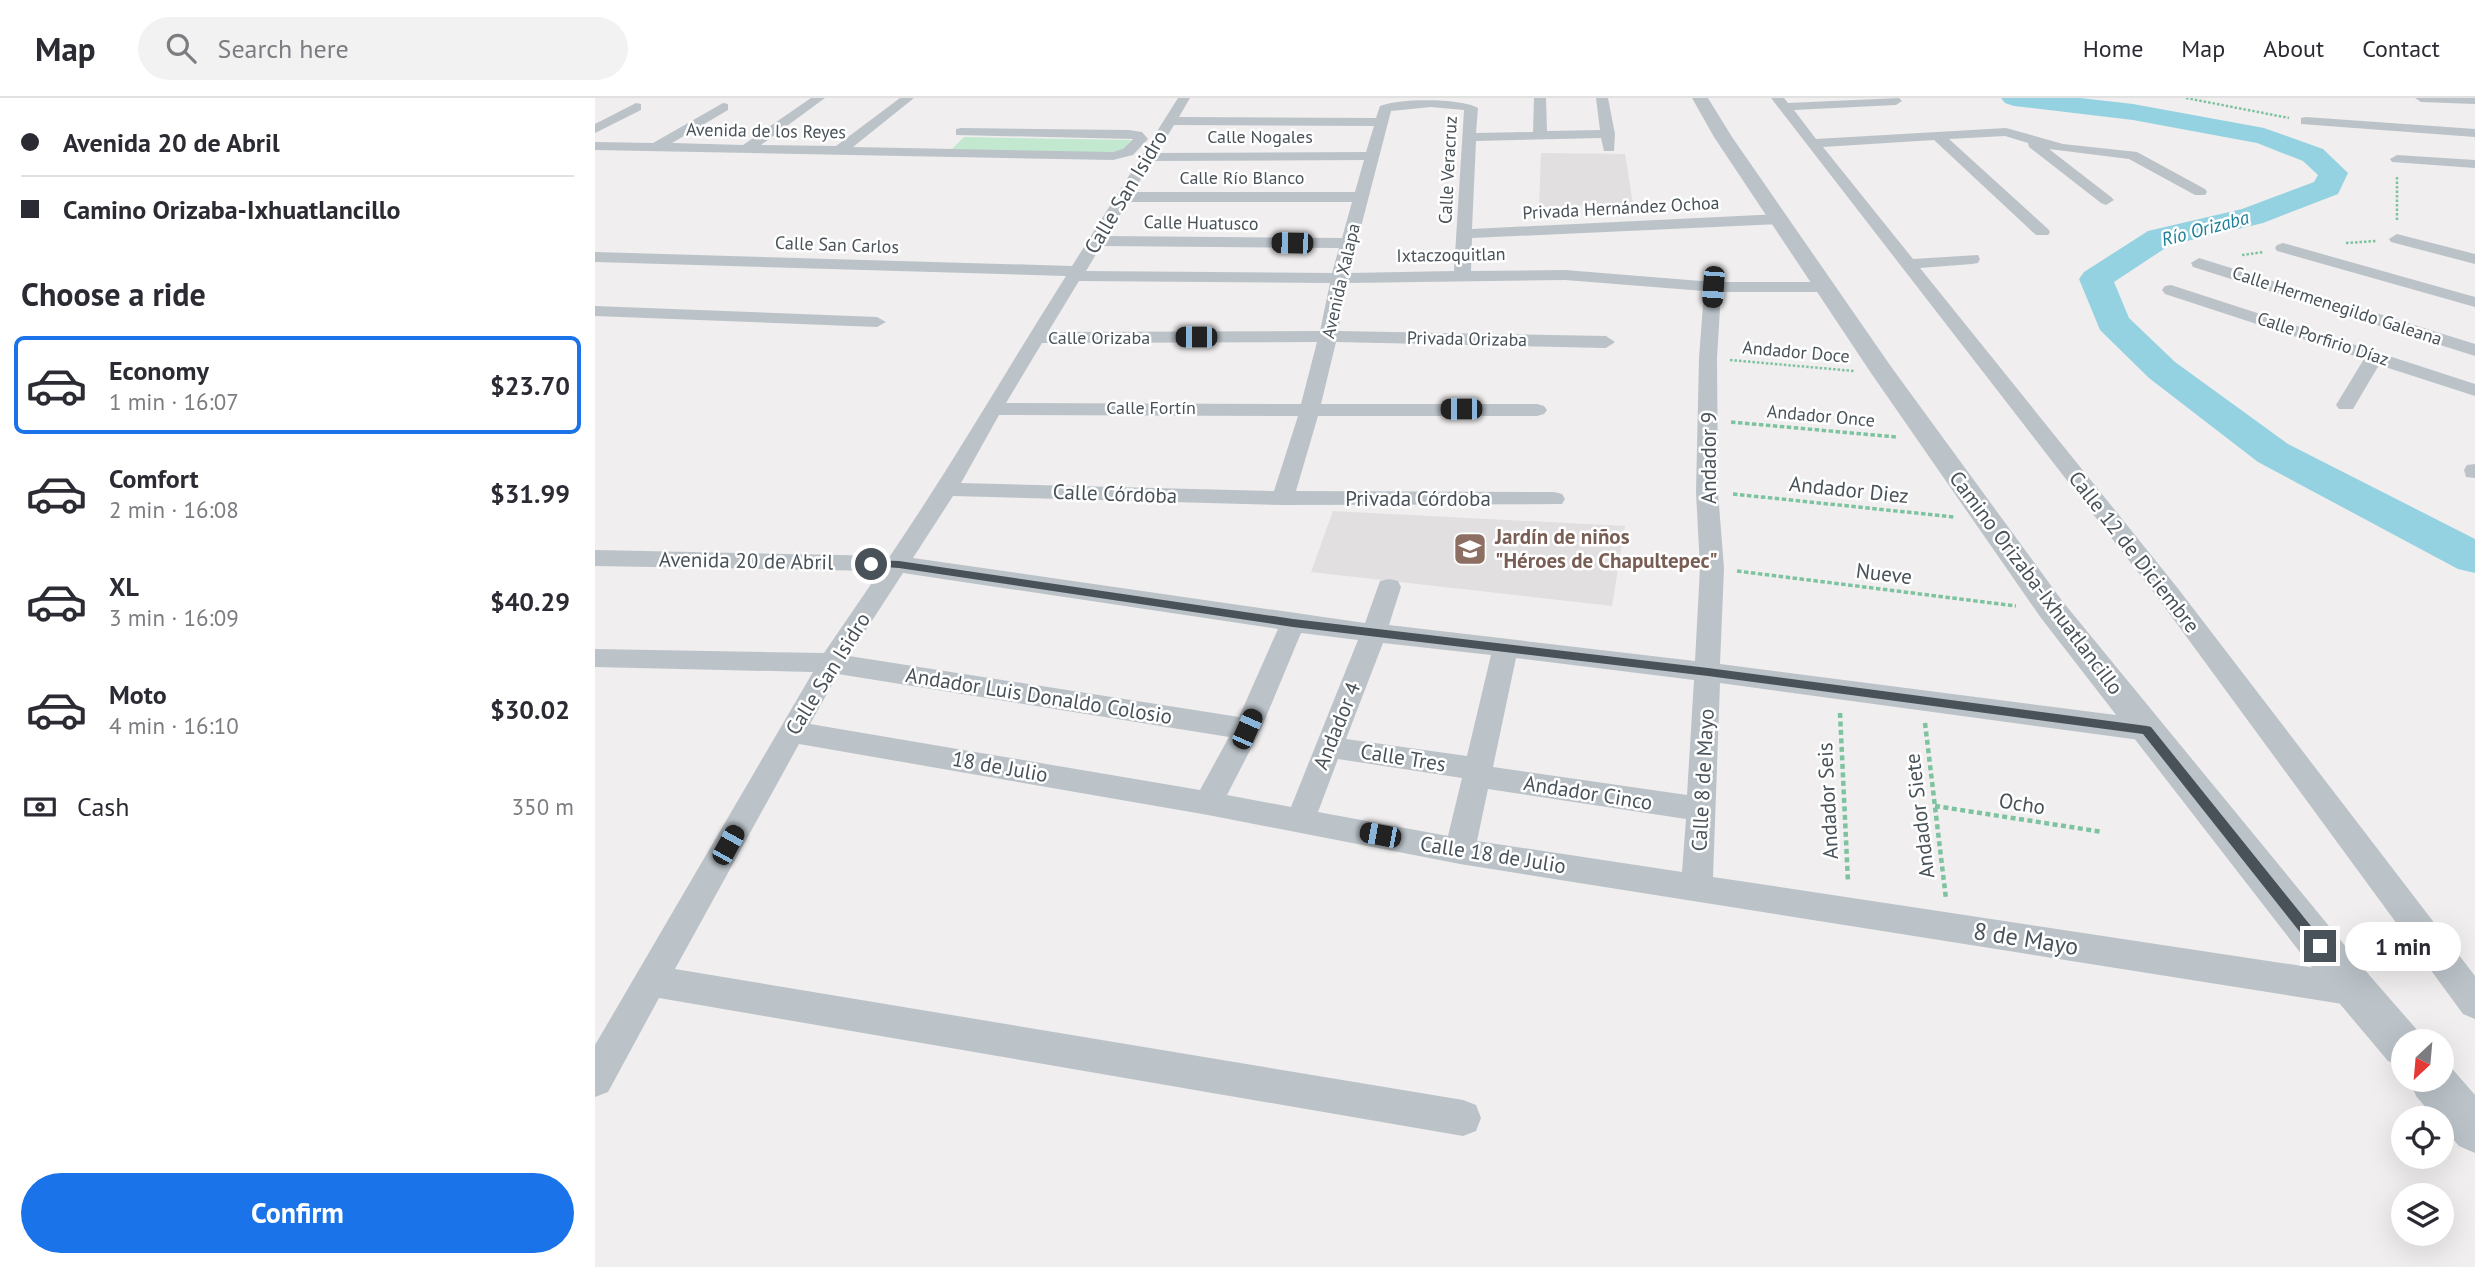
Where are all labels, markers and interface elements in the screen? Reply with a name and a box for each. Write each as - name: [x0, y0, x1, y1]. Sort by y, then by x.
- search box: [138, 17, 628, 80]
- text: Map: [35, 27, 96, 70]
- icon: search: [162, 29, 200, 67]
- text: Search here: [218, 32, 349, 65]
- text: Home: [2083, 33, 2143, 64]
- text: Map: [2181, 33, 2225, 64]
- text: About: [2263, 33, 2324, 64]
- text: Contact: [2362, 33, 2440, 64]
- street label: Calle Veracruz: [1433, 115, 1462, 225]
- street label: Avenida de los Reyes: [686, 118, 846, 143]
- street label: Calle San Isidro: [1078, 125, 1173, 258]
- street label: Calle Nogales: [1207, 125, 1313, 148]
- text: Avenida 20 de Abril: [63, 126, 280, 159]
- street label: Calle Río Blanco: [1179, 166, 1305, 189]
- street label: Privada Hernández Ochoa: [1522, 191, 1720, 224]
- text: Camino Orizaba-Ixhuatlancillo: [63, 193, 400, 226]
- water label: Río Orizaba: [2159, 205, 2252, 251]
- street label: Calle Huatusco: [1143, 210, 1259, 235]
- street label: Avenida Xalapa: [1316, 221, 1365, 341]
- street label: Calle San Carlos: [775, 231, 899, 258]
- car: [1271, 232, 1314, 254]
- street label: Ixtaczoquitlan: [1396, 242, 1506, 267]
- street label: Calle Hermenegildo Galeana: [2229, 261, 2445, 350]
- car: [1702, 265, 1725, 309]
- text: Choose a ride: [21, 273, 206, 315]
- street label: Calle Porfirio Díaz: [2254, 306, 2392, 371]
- street label: Calle Orizaba: [1048, 326, 1150, 349]
- street label: Privada Orizaba: [1407, 326, 1527, 351]
- car: [1176, 327, 1218, 348]
- street label: Andador Doce: [1741, 335, 1851, 368]
- icon: car: [25, 354, 88, 417]
- text: Economy: [109, 354, 209, 387]
- text: $23.70: [490, 369, 570, 402]
- text: 1 min · 16:07: [109, 387, 239, 416]
- street label: Calle Fortín: [1106, 396, 1196, 419]
- car: [1441, 399, 1483, 420]
- street label: Andador Once: [1766, 399, 1876, 432]
- street label: Andador 9: [1695, 412, 1722, 504]
- icon: car: [25, 462, 88, 525]
- text: Comfort: [109, 462, 199, 495]
- street label: Camino Orizaba-Ixhuatlancillo: [1943, 465, 2129, 700]
- street label: Calle 12 de Diciembre: [2063, 465, 2206, 638]
- street label: Andador Diez: [1788, 470, 1910, 509]
- text: $31.99: [490, 477, 570, 510]
- street label: Calle Córdoba: [1052, 478, 1178, 509]
- street label: Privada Córdoba: [1345, 485, 1491, 512]
- text: 2 min · 16:08: [109, 495, 239, 524]
- place label: Jardín de niños "Héroes de Chapultepec": [1494, 523, 1718, 574]
- school or university icon: Jardín de niños "Héroes de Chapultepec": [1451, 530, 1489, 568]
- street label: Avenida 20 de Abril: [659, 545, 833, 576]
- route start: [855, 548, 887, 580]
- street label: Nueve: [1855, 557, 1914, 590]
- icon: car: [25, 570, 88, 633]
- text: XL: [109, 570, 139, 603]
- text: $40.29: [490, 585, 570, 618]
- text: 3 min · 16:09: [109, 603, 239, 632]
- street label: Calle San Isidro: [779, 607, 876, 740]
- street label: Andador Luis Donaldo Colosio: [904, 661, 1174, 730]
- icon: car: [25, 678, 88, 741]
- text: Moto: [109, 678, 167, 711]
- street label: Andador 4: [1307, 678, 1366, 774]
- text: $30.02: [490, 693, 570, 726]
- car: [1229, 706, 1266, 752]
- street label: Calle 8 de Mayo: [1685, 708, 1720, 852]
- text: 4 min · 16:10: [109, 711, 239, 740]
- street label: Calle Tres: [1358, 737, 1448, 778]
- street label: Andador Seis: [1811, 742, 1844, 860]
- street label: 18 de Julio: [950, 745, 1050, 788]
- street label: Andador Siete: [1898, 752, 1941, 880]
- street label: Andador Cinco: [1522, 769, 1654, 816]
- street label: Ocho: [1997, 787, 2047, 820]
- icon: cash: [21, 788, 59, 826]
- text: Cash: [77, 790, 129, 823]
- text: 350 m: [512, 792, 574, 821]
- car: [1358, 821, 1403, 849]
- car: [709, 822, 748, 868]
- street label: Calle 18 de Julio: [1418, 830, 1568, 879]
- street label: 8 de Mayo: [1971, 915, 2081, 962]
- callout: 1 min: [2345, 922, 2460, 970]
- route end: [2304, 930, 2336, 962]
- text: 1 min: [2375, 932, 2431, 961]
- north arrow: [2391, 1029, 2453, 1092]
- map controls: [2391, 1029, 2454, 1246]
- button: locate: [2391, 1106, 2454, 1169]
- button: Confirm: [21, 1173, 574, 1253]
- button: layers: [2391, 1183, 2454, 1246]

